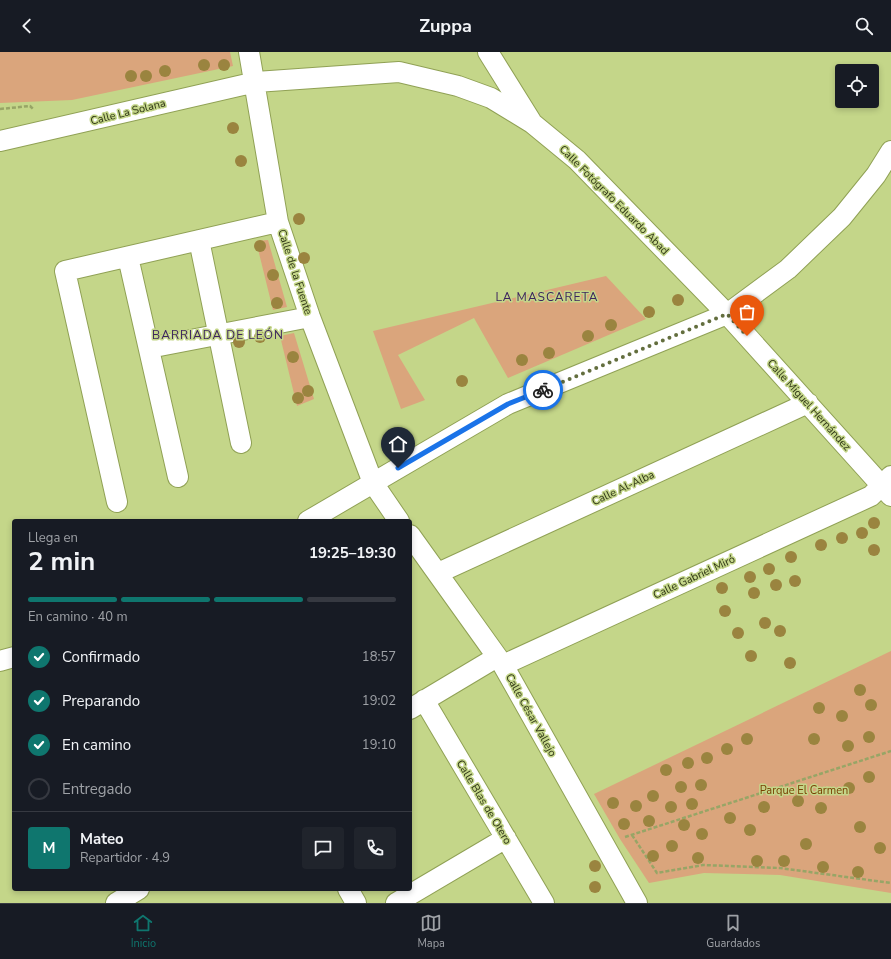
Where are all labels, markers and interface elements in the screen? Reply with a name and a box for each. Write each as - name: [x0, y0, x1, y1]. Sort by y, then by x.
- text: Zuppa: [419, 14, 472, 38]
- icon: back: [16, 15, 38, 37]
- icon: search: [853, 15, 875, 37]
- map controls: [835, 64, 879, 108]
- button: locate: [835, 64, 879, 108]
- street label: Calle La Solana: [89, 95, 167, 129]
- street label: Calle Fotógrafo Eduardo Abad: [556, 142, 672, 258]
- street label: Calle de la Fuente: [274, 227, 316, 317]
- district label: LA MASCARETA: [496, 289, 598, 305]
- pin: [730, 295, 764, 336]
- icon: bag: [736, 301, 758, 323]
- district label: BARRIADA DE LEÓN: [152, 327, 284, 343]
- street label: Calle Miguel Hernández: [764, 356, 854, 454]
- courier: [523, 370, 563, 410]
- icon: bike: [532, 379, 554, 401]
- pin: [381, 427, 415, 468]
- icon: home: [387, 433, 409, 455]
- street label: Calle Al-Alba: [589, 467, 657, 509]
- text: Llega en: [28, 529, 78, 547]
- text: 19:25–19:30: [309, 543, 396, 563]
- text: 2 min: [28, 544, 95, 579]
- street label: Calle Gabriel Miró: [651, 551, 737, 603]
- text: En camino · 40 m: [28, 608, 128, 626]
- icon: check: [28, 646, 50, 668]
- text: Confirmado: [62, 647, 140, 667]
- text: 18:57: [362, 648, 396, 666]
- street label: Calle César Vallejo: [502, 671, 560, 759]
- icon: check: [28, 690, 50, 712]
- text: Preparando: [62, 691, 140, 711]
- text: 19:02: [362, 692, 396, 710]
- icon: check: [28, 734, 50, 756]
- text: En camino: [62, 735, 131, 755]
- text: 19:10: [362, 736, 396, 754]
- street label: Calle Blas de Otero: [453, 757, 515, 847]
- text: Entregado: [62, 779, 132, 799]
- park label: Parque El Carmen: [760, 783, 848, 798]
- button: chat: [302, 827, 344, 869]
- button: phone: [354, 827, 396, 869]
- text: Mateo: [80, 829, 124, 849]
- text: M: [42, 838, 56, 858]
- text: Repartidor · 4.9: [80, 849, 170, 867]
- tab: Inicio: [131, 912, 156, 951]
- tab: Mapa: [417, 912, 445, 951]
- tab: Guardados: [706, 912, 760, 951]

